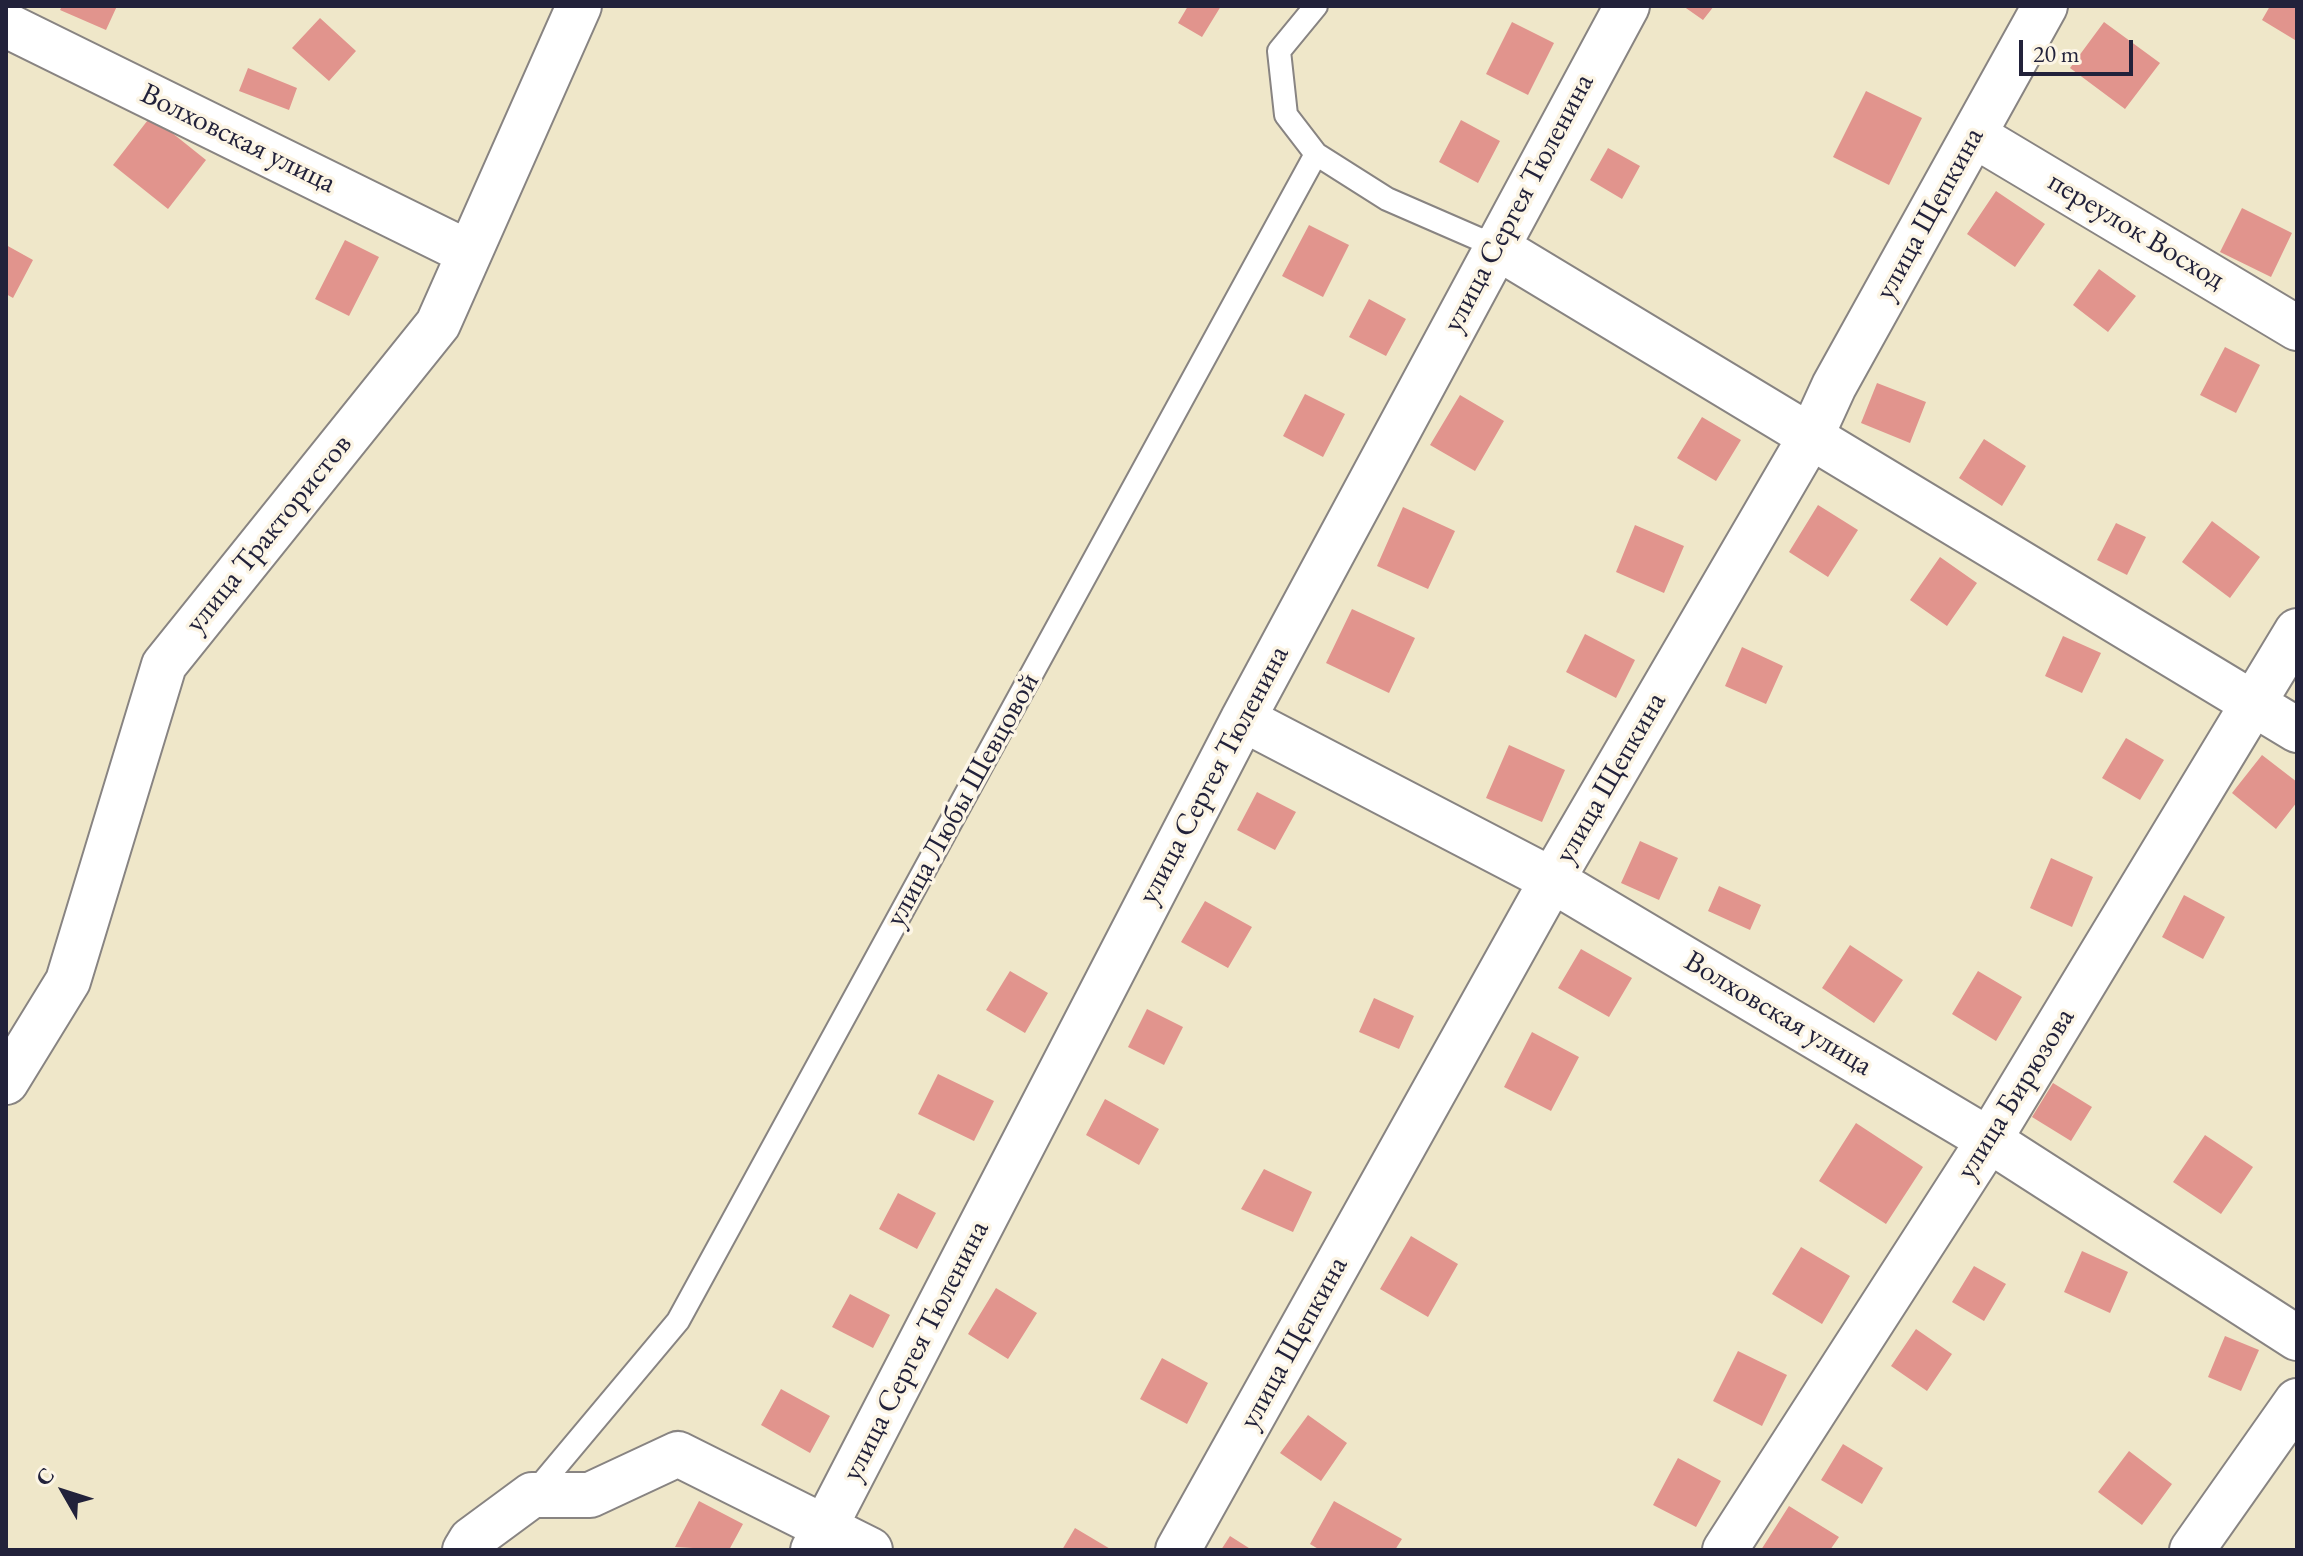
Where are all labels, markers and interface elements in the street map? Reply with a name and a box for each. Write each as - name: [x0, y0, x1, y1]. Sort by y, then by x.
- scale bar: [2023, 24, 2137, 74]
- text: 20 m: [2033, 38, 2080, 69]
- street label: улица Сергея Тюленина: [1436, 68, 1602, 338]
- street label: Волховская улица: [134, 76, 342, 202]
- street label: улица Щепкина: [1868, 121, 1992, 307]
- street label: переулок Восход: [2041, 164, 2231, 298]
- street label: улица Трактористов: [178, 427, 360, 641]
- street label: улица Сергея Тюленина: [1131, 640, 1297, 910]
- street label: улица Любы Шевцовой: [878, 667, 1048, 933]
- street label: улица Щепкина: [1548, 686, 1674, 870]
- street label: Волховская улица: [1677, 944, 1879, 1084]
- street label: улица Бирюзова: [1949, 1002, 2083, 1186]
- street label: улица Сергея Тюленина: [835, 1215, 997, 1487]
- street label: улица Щепкина: [1232, 1250, 1356, 1436]
- north arrow: [24, 1452, 104, 1532]
- text: С: [29, 1461, 61, 1492]

